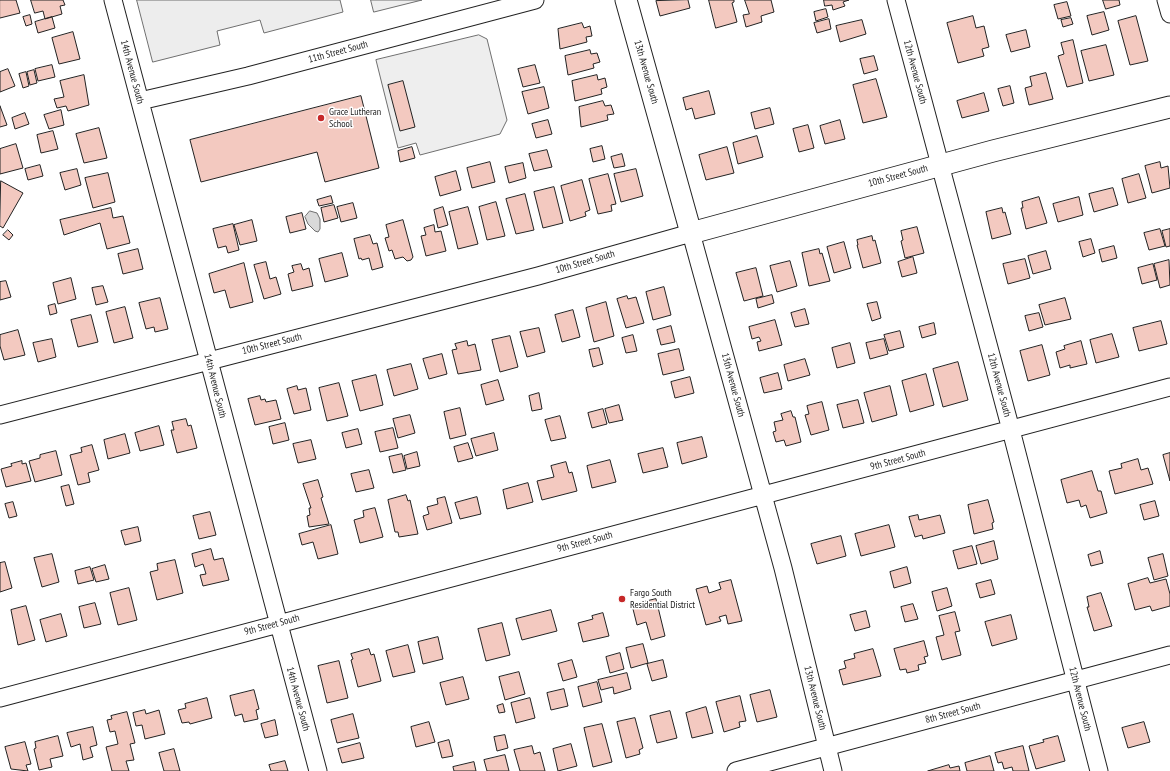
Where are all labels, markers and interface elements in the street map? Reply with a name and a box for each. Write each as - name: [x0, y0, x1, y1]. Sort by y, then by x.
- street label: 11th Street South: [307, 38, 369, 66]
- street label: 14th Avenue South: [118, 39, 146, 105]
- street label: 13th Avenue South: [631, 39, 661, 105]
- street label: 12th Avenue South: [901, 39, 929, 105]
- place label: Grace Lutheran School: [329, 106, 381, 130]
- marker: Grace Lutheran School: [316, 113, 326, 123]
- street label: 10th Street South: [867, 162, 929, 190]
- street label: 10th Street South: [554, 248, 616, 276]
- street label: 10th Street South: [241, 331, 303, 357]
- street label: 13th Avenue South: [719, 352, 747, 418]
- street label: 12th Avenue South: [985, 352, 1013, 418]
- street label: 14th Avenue South: [201, 353, 229, 419]
- street label: 9th Street South: [869, 447, 927, 473]
- street label: 9th Street South: [556, 529, 614, 555]
- place label: Fargo South Residential District: [630, 587, 695, 610]
- marker: Fargo South Residential District: [617, 594, 627, 604]
- street label: 9th Street South: [243, 612, 301, 638]
- street label: 13th Avenue South: [801, 665, 829, 731]
- street label: 14th Avenue South: [284, 666, 312, 732]
- street label: 12th Avenue South: [1066, 666, 1094, 732]
- street label: 8th Street South: [924, 700, 982, 726]

